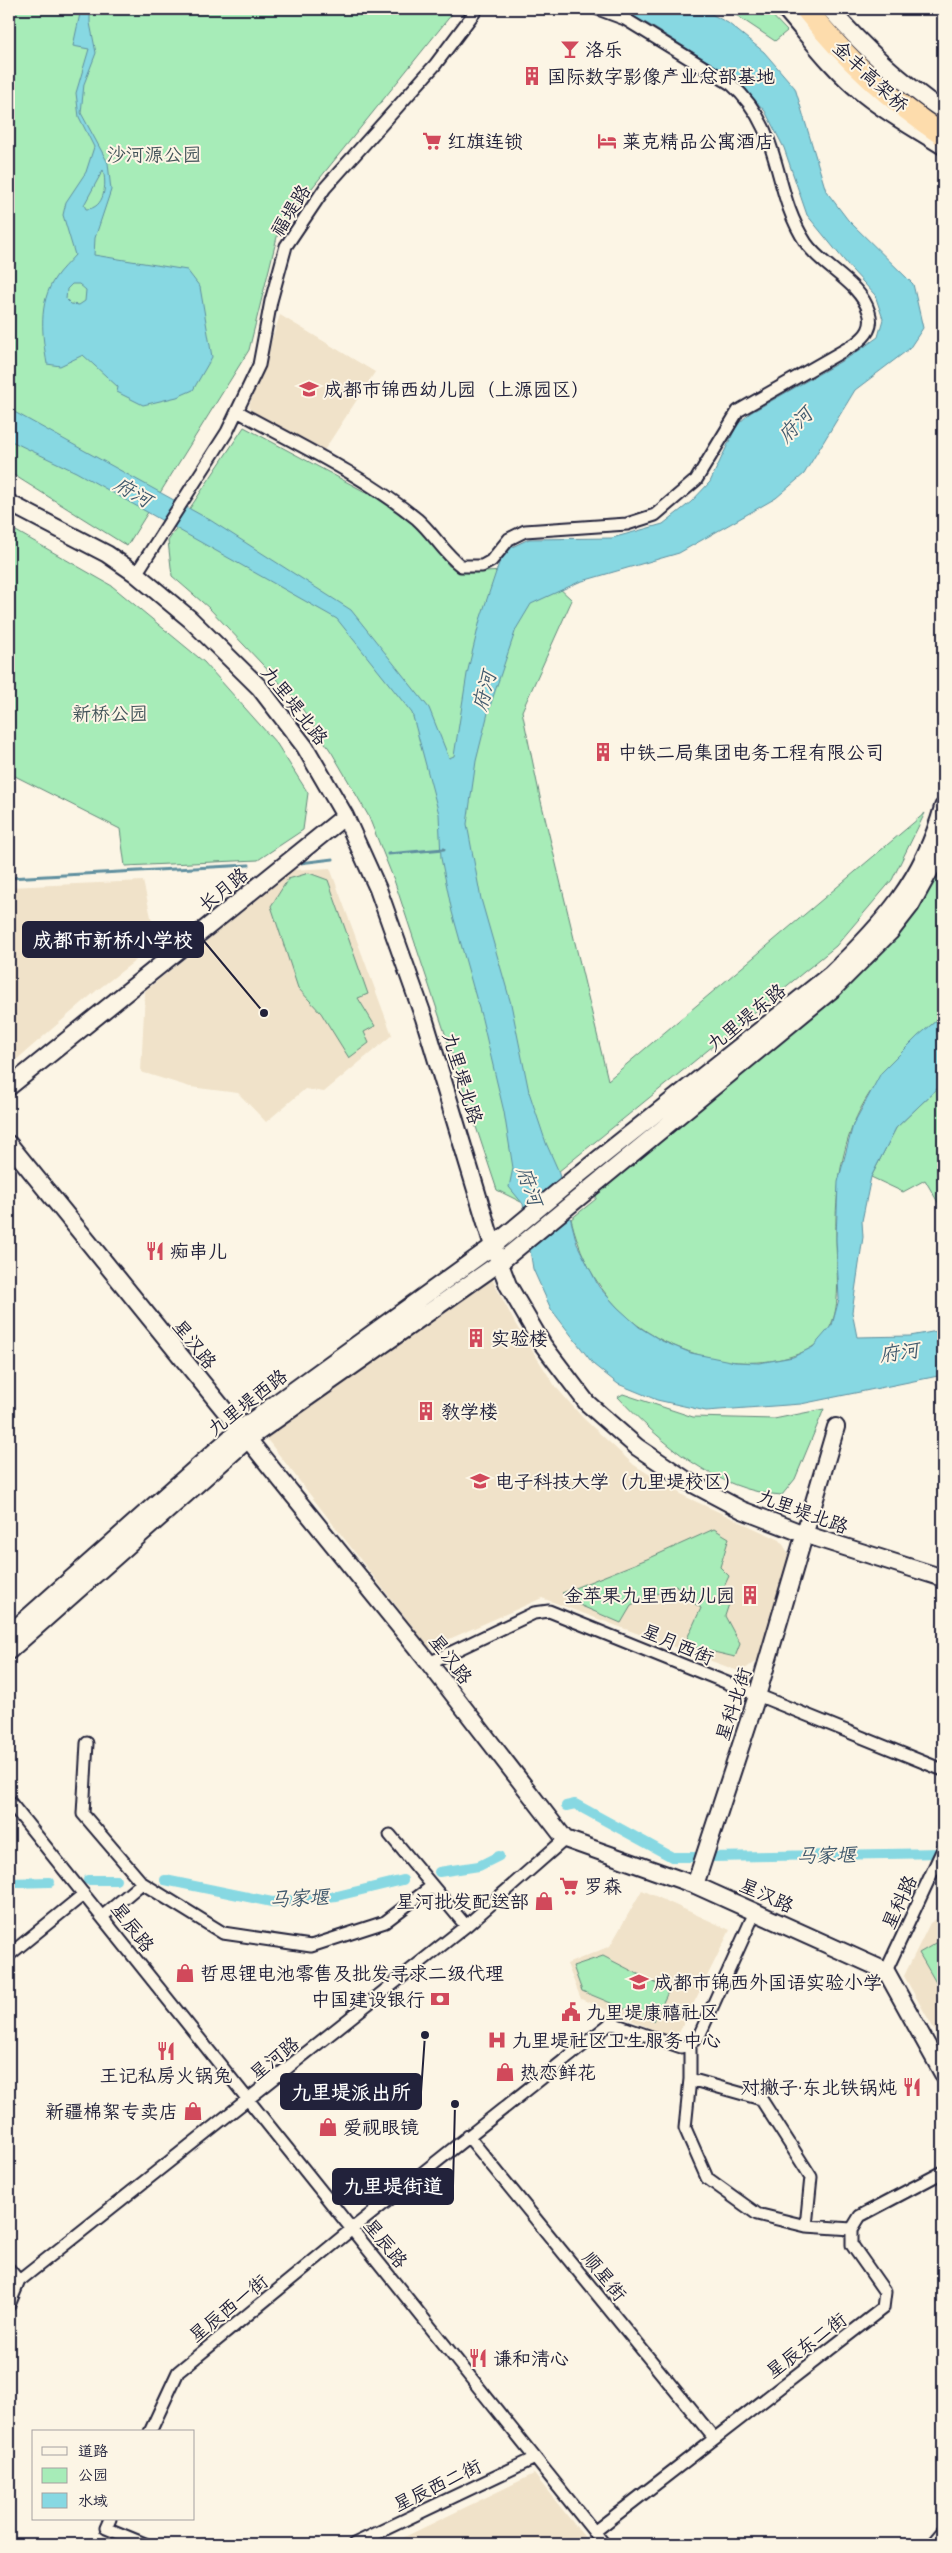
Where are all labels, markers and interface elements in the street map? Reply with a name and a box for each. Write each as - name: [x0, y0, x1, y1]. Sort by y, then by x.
- street label: 金丰高架桥: [825, 36, 913, 121]
- bar icon: 洛乐: [559, 38, 581, 60]
- place label: 洛乐: [585, 39, 623, 66]
- building icon: 国际数字影像产业总部基地: [521, 65, 543, 87]
- place label: 国际数字影像产业总部基地: [547, 66, 775, 93]
- supermarket icon: 红旗连锁: [421, 130, 443, 152]
- hotel icon: 莱克精品公寓酒店: [596, 130, 618, 152]
- place label: 红旗连锁: [447, 131, 523, 158]
- place label: 莱克精品公寓酒店: [622, 131, 774, 158]
- park label: 沙河源公园: [106, 144, 202, 171]
- street label: 福堤路: [266, 181, 320, 243]
- school or university icon: 成都市锦西幼儿园（上源园区）: [298, 378, 320, 400]
- place label: 成都市锦西幼儿园（上源园区）: [324, 379, 590, 406]
- water label: 府河: [773, 401, 823, 451]
- water label: 府河: [107, 472, 158, 518]
- street label: 九里堤北路: [252, 661, 332, 753]
- water label: 府河: [468, 666, 506, 715]
- park label: 新桥公园: [72, 703, 148, 730]
- building icon: 中铁二局集团电务工程有限公司: [592, 741, 614, 763]
- place label: 中铁二局集团电务工程有限公司: [618, 742, 884, 769]
- street label: 长月路: [195, 863, 256, 920]
- callout: 成都市新桥小学校: [23, 922, 203, 957]
- text: 成都市新桥小学校: [33, 929, 193, 957]
- street label: 九里堤东路: [703, 979, 794, 1060]
- street label: 九里堤北路: [433, 1030, 486, 1128]
- water label: 府河: [507, 1164, 548, 1213]
- restaurant icon: 痴串儿: [144, 1240, 166, 1262]
- place label: 痴串儿: [170, 1241, 227, 1268]
- street label: 星汉路: [164, 1316, 221, 1377]
- building icon: 实验楼: [465, 1327, 487, 1349]
- place label: 实验楼: [491, 1328, 548, 1355]
- water label: 府河: [878, 1338, 924, 1372]
- street label: 九里堤西路: [203, 1365, 295, 1445]
- building icon: 教学楼: [415, 1400, 437, 1422]
- place label: 教学楼: [441, 1401, 498, 1428]
- school or university icon: 电子科技大学（九里堤校区）: [469, 1470, 491, 1492]
- place label: 电子科技大学（九里堤校区）: [495, 1471, 742, 1498]
- street label: 九里堤北路: [753, 1485, 851, 1543]
- building icon: 金苹果九里西幼儿园: [739, 1584, 761, 1606]
- place label: 金苹果九里西幼儿园: [564, 1585, 735, 1612]
- street label: 星月西街: [636, 1620, 717, 1674]
- street label: 星汉路: [420, 1630, 476, 1692]
- street label: 星科北街: [712, 1665, 761, 1745]
- water label: 马家堰: [796, 1843, 858, 1873]
- street label: 星科路: [878, 1872, 926, 1935]
- street label: 星汉路: [734, 1874, 797, 1922]
- supermarket icon: 罗森: [558, 1875, 580, 1897]
- place label: 罗森: [584, 1876, 622, 1903]
- water label: 马家堰: [268, 1885, 332, 1917]
- shop icon: 星河批发配送部: [533, 1890, 555, 1912]
- place label: 星河批发配送部: [396, 1891, 529, 1918]
- street label: 星辰路: [102, 1898, 158, 1960]
- shop icon: 哲思锂电池零售及批发寻求二级代理: [174, 1962, 196, 1984]
- place label: 哲思锂电池零售及批发寻求二级代理: [200, 1963, 504, 1990]
- school or university icon: 成都市锦西外国语实验小学: [628, 1971, 650, 1993]
- place label: 成都市锦西外国语实验小学: [654, 1972, 882, 1999]
- bank icon: 中国建设银行: [429, 1988, 451, 2010]
- place label: 中国建设银行: [311, 1989, 425, 2016]
- public building icon: 九里堤康禧社区: [560, 2001, 582, 2023]
- place label: 九里堤康禧社区: [586, 2002, 719, 2029]
- hospital icon: 九里堤社区卫生服务中心: [486, 2029, 508, 2051]
- place label: 九里堤社区卫生服务中心: [512, 2030, 721, 2057]
- street label: 星河路: [246, 2032, 307, 2089]
- restaurant icon: 王记私房火锅兔: [155, 2040, 177, 2062]
- shop icon: 热恋鲜花: [494, 2061, 516, 2083]
- place label: 热恋鲜花: [520, 2062, 596, 2089]
- place label: 王记私房火锅兔: [99, 2065, 233, 2092]
- callout: 九里堤派出所: [281, 2074, 421, 2109]
- restaurant icon: 对撇子·东北铁锅炖: [901, 2076, 923, 2098]
- place label: 对撇子·东北铁锅炖: [741, 2077, 897, 2104]
- text: 九里堤派出所: [291, 2081, 411, 2109]
- shop icon: 新疆棉絮专卖店: [182, 2100, 204, 2122]
- place label: 新疆棉絮专卖店: [45, 2101, 178, 2128]
- shop icon: 爱视眼镜: [317, 2116, 339, 2138]
- place label: 爱视眼镜: [343, 2117, 419, 2144]
- callout: 九里堤街道: [333, 2169, 453, 2204]
- text: 九里堤街道: [343, 2175, 443, 2203]
- street label: 星辰路: [355, 2215, 412, 2276]
- street label: 顺星街: [574, 2248, 631, 2309]
- street label: 星辰西一街: [185, 2270, 276, 2351]
- street label: 星辰东二街: [762, 2308, 854, 2387]
- restaurant icon: 谦和清心: [467, 2347, 489, 2369]
- place label: 谦和清心: [493, 2348, 569, 2375]
- legend: [32, 2430, 195, 2520]
- text: 道路: [78, 2442, 108, 2464]
- street label: 星辰西二街: [390, 2455, 487, 2521]
- text: 公园: [78, 2466, 108, 2488]
- text: 水域: [78, 2492, 108, 2514]

